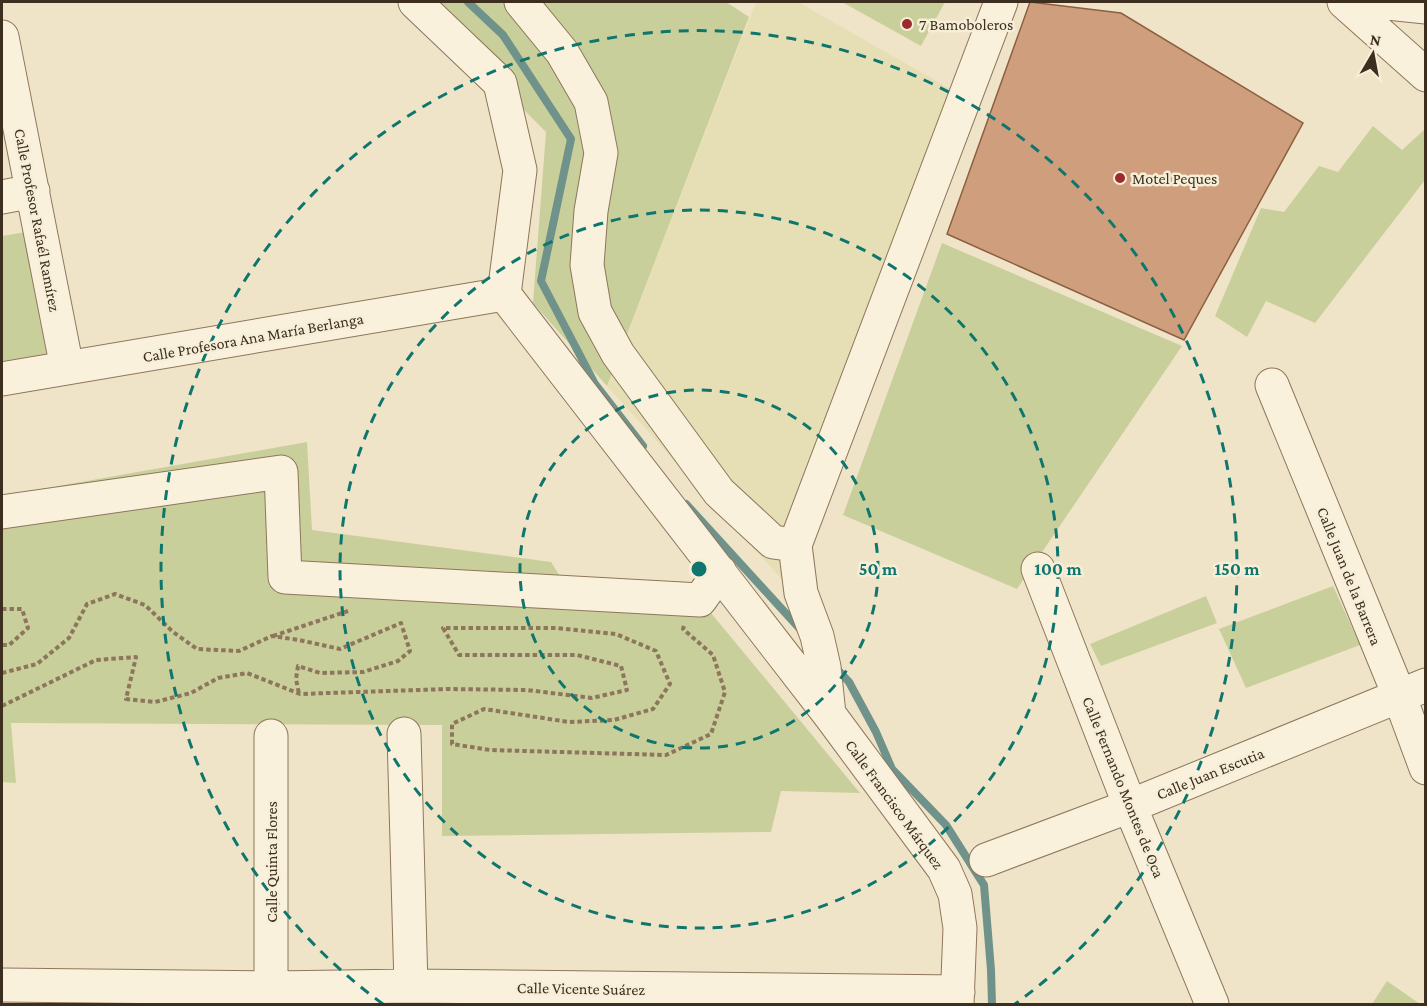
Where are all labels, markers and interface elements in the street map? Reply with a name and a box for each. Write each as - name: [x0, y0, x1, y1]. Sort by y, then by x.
- place label: 7 Bamoboleros: [919, 16, 1013, 33]
- marker: 7 Bamoboleros: [900, 17, 914, 31]
- north arrow: [1343, 24, 1403, 84]
- text: N: [1369, 30, 1382, 49]
- street label: Calle Profesor Rafaél Ramírez: [11, 127, 64, 313]
- place label: Motel Peques: [1132, 170, 1217, 188]
- marker: Motel Peques: [1113, 171, 1127, 185]
- street label: Calle Profesora Ana María Berlanga: [141, 310, 366, 366]
- street label: Calle Juan de la Barrera: [1313, 505, 1385, 649]
- centre of rings: [689, 559, 709, 579]
- text: 50 m: [859, 559, 898, 579]
- text: 100 m: [1034, 559, 1082, 579]
- text: 150 m: [1214, 559, 1260, 579]
- street label: Calle Fernando Montes de Oca: [1079, 694, 1168, 881]
- street label: Calle Francisco Márquez: [841, 736, 947, 873]
- street label: Calle Juan Escutia: [1154, 744, 1267, 804]
- street label: Calle Quinta Flores: [263, 801, 280, 923]
- street label: Calle Vicente Suárez: [517, 979, 645, 998]

